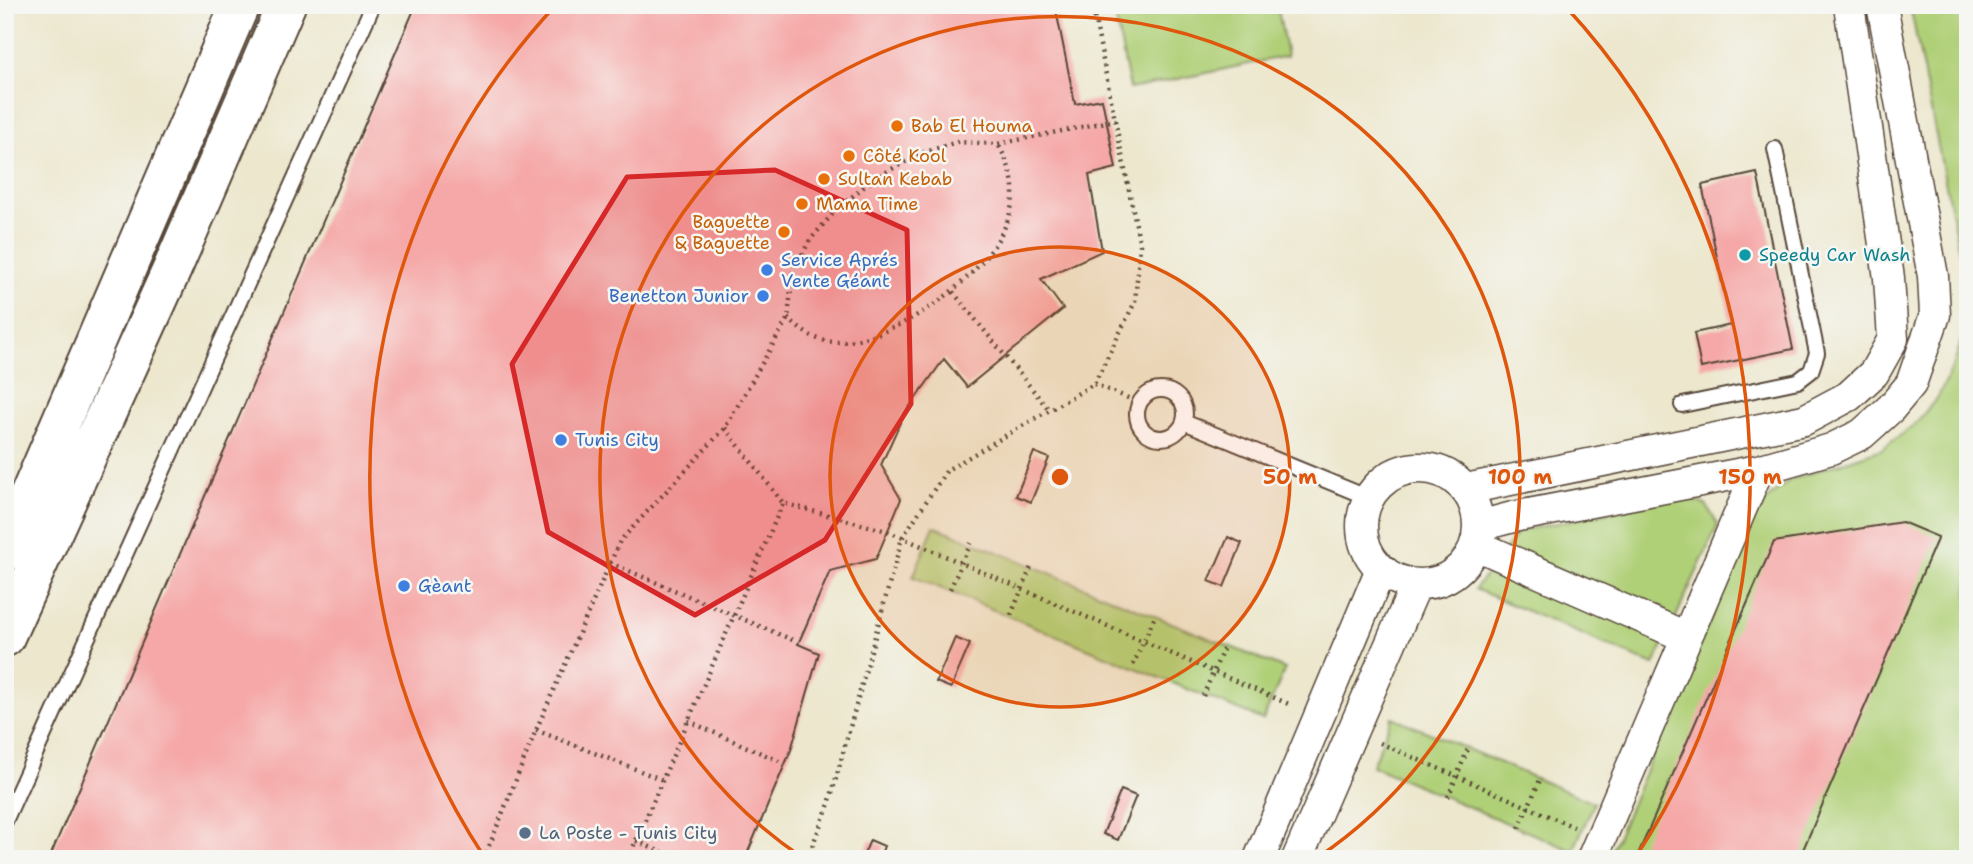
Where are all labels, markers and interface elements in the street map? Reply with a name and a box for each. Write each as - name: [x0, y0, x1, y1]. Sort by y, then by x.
- place label: Bab El Houma: [911, 114, 1033, 138]
- marker: Bab El Houma: [889, 118, 905, 134]
- place label: Côté Kool: [863, 144, 947, 168]
- marker: Côté Kool: [841, 148, 857, 164]
- place label: Sultan Kebab: [838, 167, 952, 191]
- marker: Sultan Kebab: [816, 171, 832, 187]
- place label: Mama Time: [816, 192, 919, 216]
- marker: Mama Time: [794, 196, 810, 212]
- place label: Baguette & Baguette: [675, 210, 770, 255]
- marker: Baguette & Baguette: [776, 224, 792, 240]
- place label: Speedy Car Wash: [1759, 243, 1911, 267]
- marker: Speedy Car Wash: [1737, 247, 1753, 263]
- place label: Service Aprés Vente Géant: [781, 248, 898, 293]
- marker: Service Aprés Vente Géant: [759, 262, 775, 278]
- place label: Benetton Junior: [609, 284, 749, 308]
- marker: Benetton Junior: [755, 288, 771, 304]
- place label: Tunis City: [575, 428, 659, 452]
- marker: Tunis City: [553, 432, 569, 448]
- text: 50 m: [1263, 463, 1317, 491]
- text: 100 m: [1488, 463, 1552, 491]
- text: 150 m: [1718, 463, 1782, 491]
- centre of rings: [1048, 465, 1072, 489]
- place label: Gèant: [418, 574, 472, 598]
- marker: Gèant: [396, 578, 412, 594]
- place label: La Poste - Tunis City: [539, 821, 717, 845]
- marker: La Poste - Tunis City: [517, 825, 533, 841]

